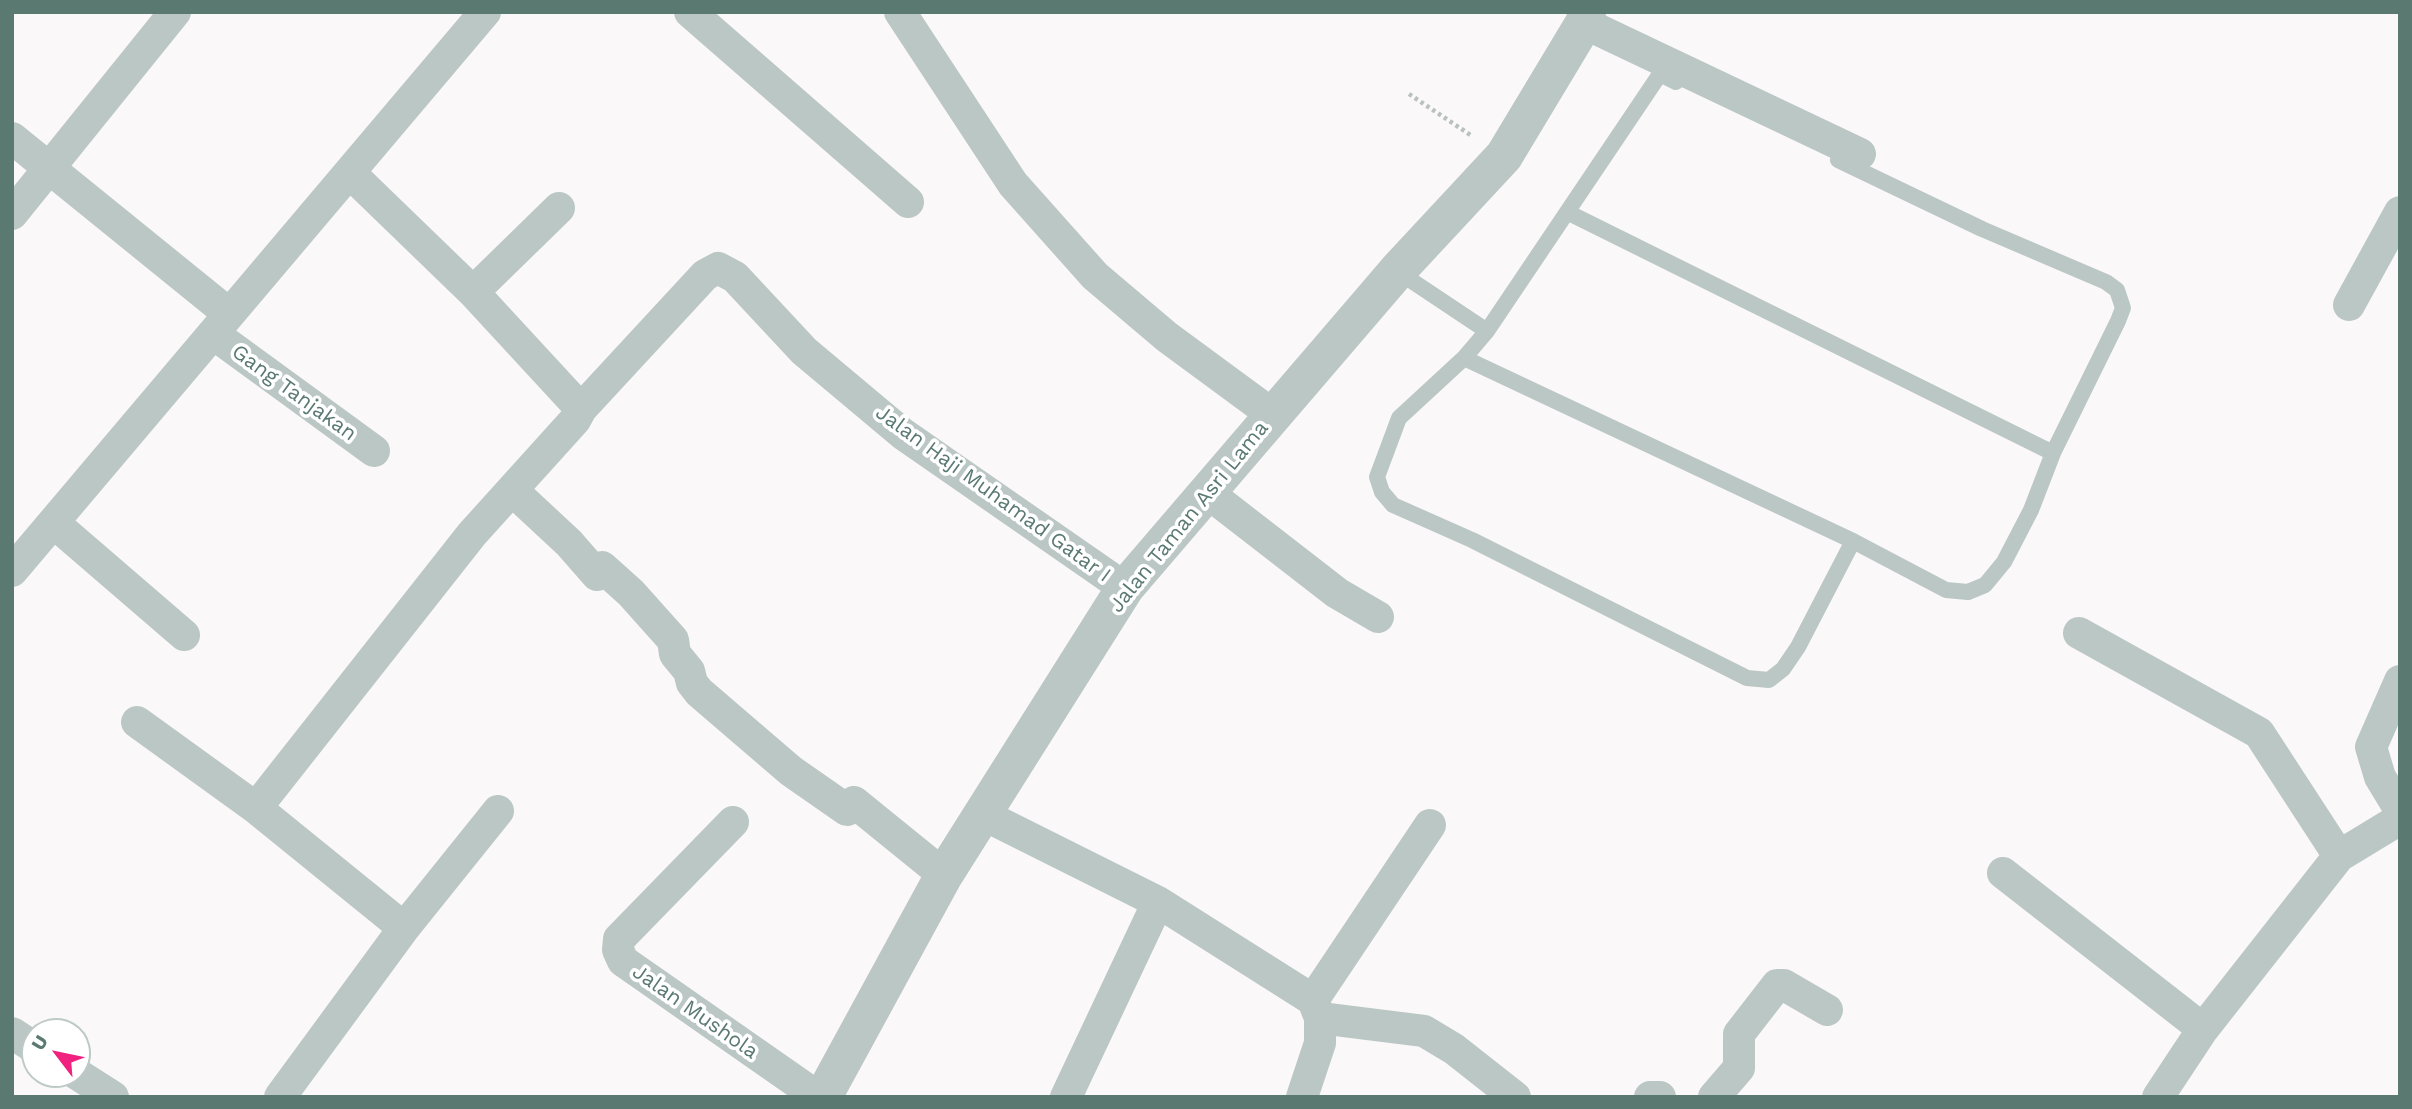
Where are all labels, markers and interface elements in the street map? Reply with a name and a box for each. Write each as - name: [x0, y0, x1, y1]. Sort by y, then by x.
- street label: Gang Tanjakan: [227, 339, 361, 447]
- street label: Jalan Haji Muhamad Gatar I: [871, 400, 1115, 588]
- street label: Jalan Taman Asri Lama: [1104, 416, 1274, 618]
- street label: Jalan Mushola: [627, 959, 763, 1065]
- north arrow: [21, 1018, 91, 1088]
- text: U: [26, 1031, 53, 1054]

